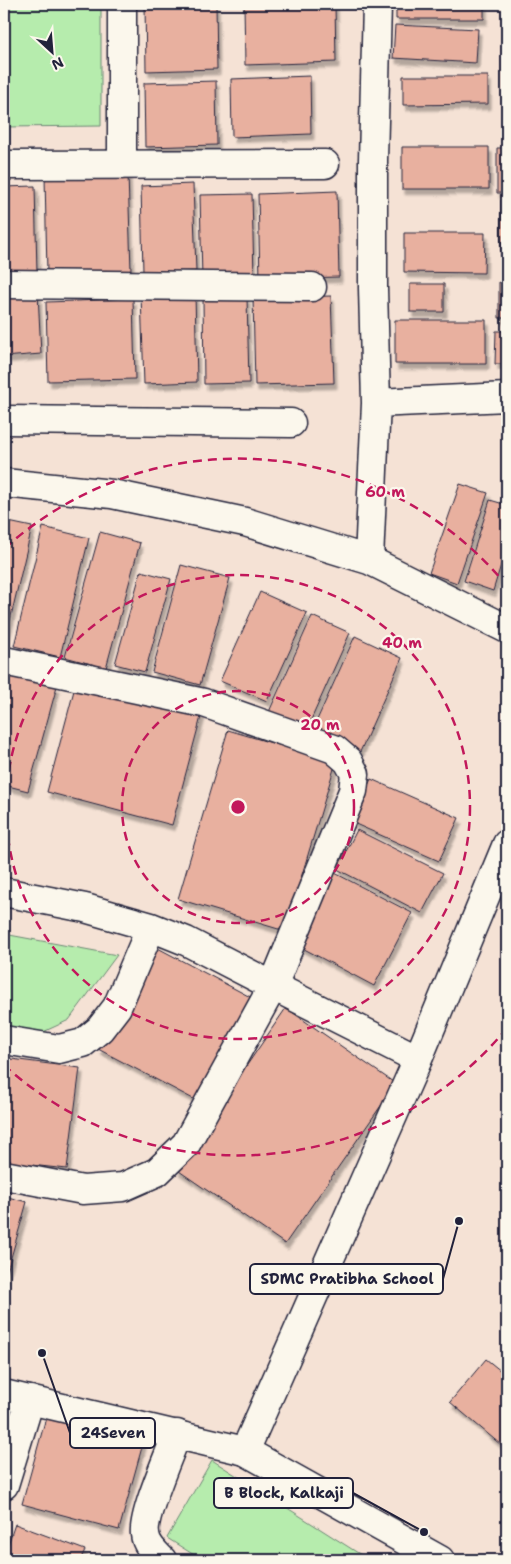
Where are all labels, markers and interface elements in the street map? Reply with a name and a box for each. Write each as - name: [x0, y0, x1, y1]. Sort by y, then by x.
- north arrow: [28, 28, 78, 78]
- text: N: [49, 53, 67, 74]
- text: 60 m: [365, 482, 405, 502]
- text: 40 m: [382, 633, 422, 653]
- text: 20 m: [300, 715, 340, 735]
- centre of rings: [229, 798, 247, 816]
- callout: SDMC Pratibha School: [250, 1264, 443, 1294]
- text: SDMC Pratibha School: [260, 1269, 434, 1289]
- callout: 24Seven: [70, 1418, 155, 1448]
- text: 24Seven: [81, 1423, 146, 1443]
- callout: B Block, Kalkaji: [214, 1478, 353, 1508]
- text: B Block, Kalkaji: [224, 1483, 344, 1503]

